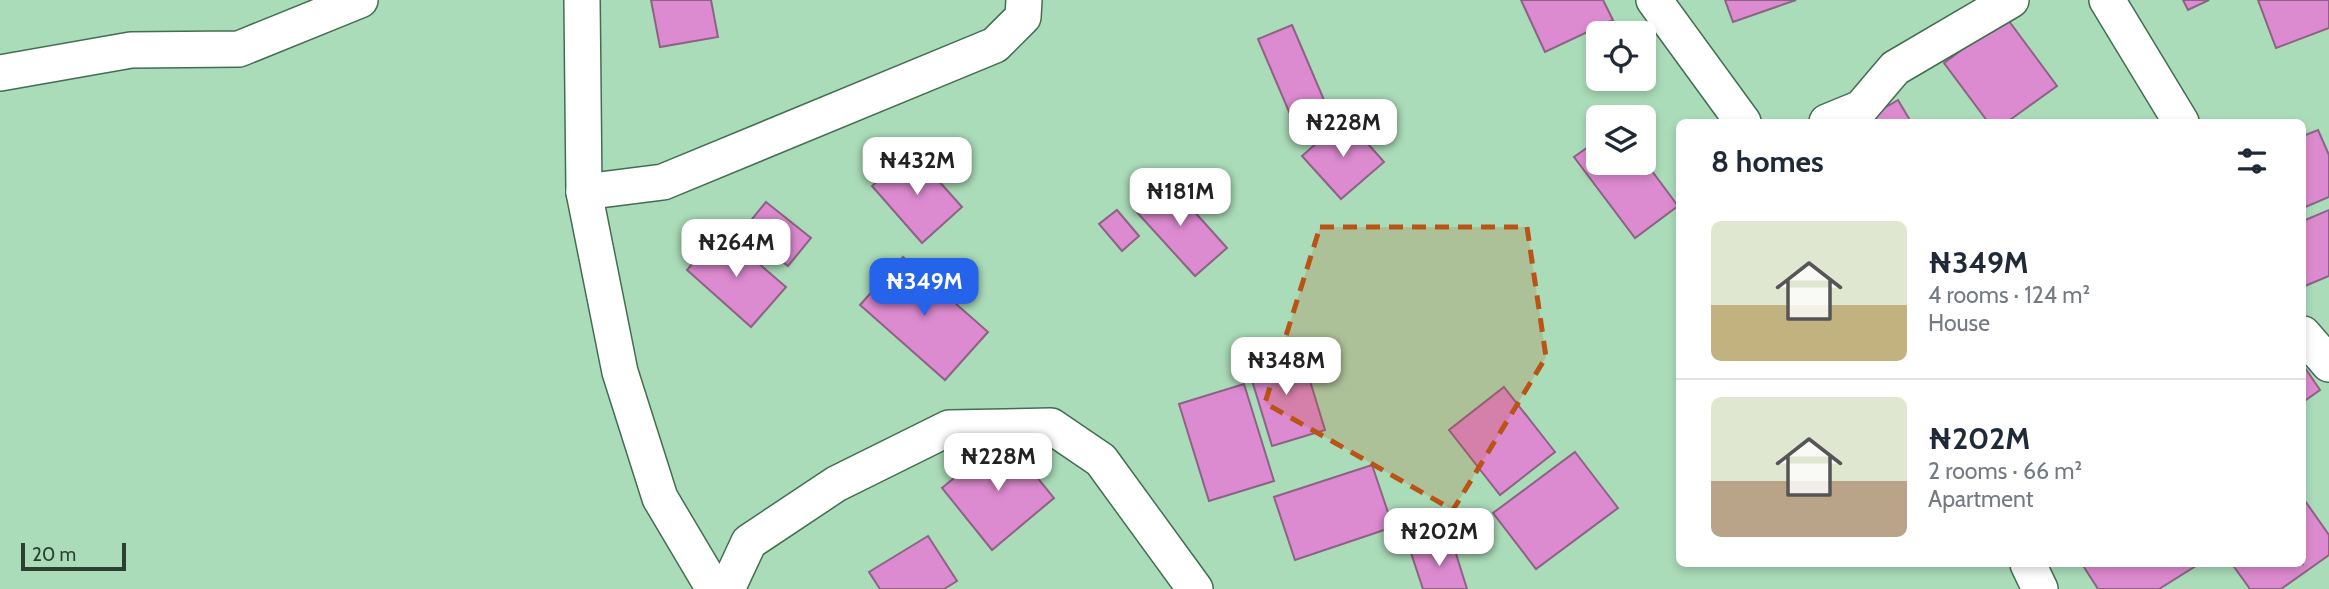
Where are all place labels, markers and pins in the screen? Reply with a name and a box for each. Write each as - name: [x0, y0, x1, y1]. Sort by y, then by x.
- pin: ₦228M: [1294, 100, 1392, 159]
- pin: ₦432M: [868, 138, 966, 197]
- pin: ₦181M: [1131, 168, 1229, 228]
- pin: ₦264M: [687, 219, 785, 279]
- pin: ₦349M: [875, 258, 973, 318]
- pin: ₦348M: [1237, 338, 1335, 397]
- pin: ₦228M: [949, 434, 1047, 493]
- pin: ₦202M: [1390, 508, 1488, 568]

